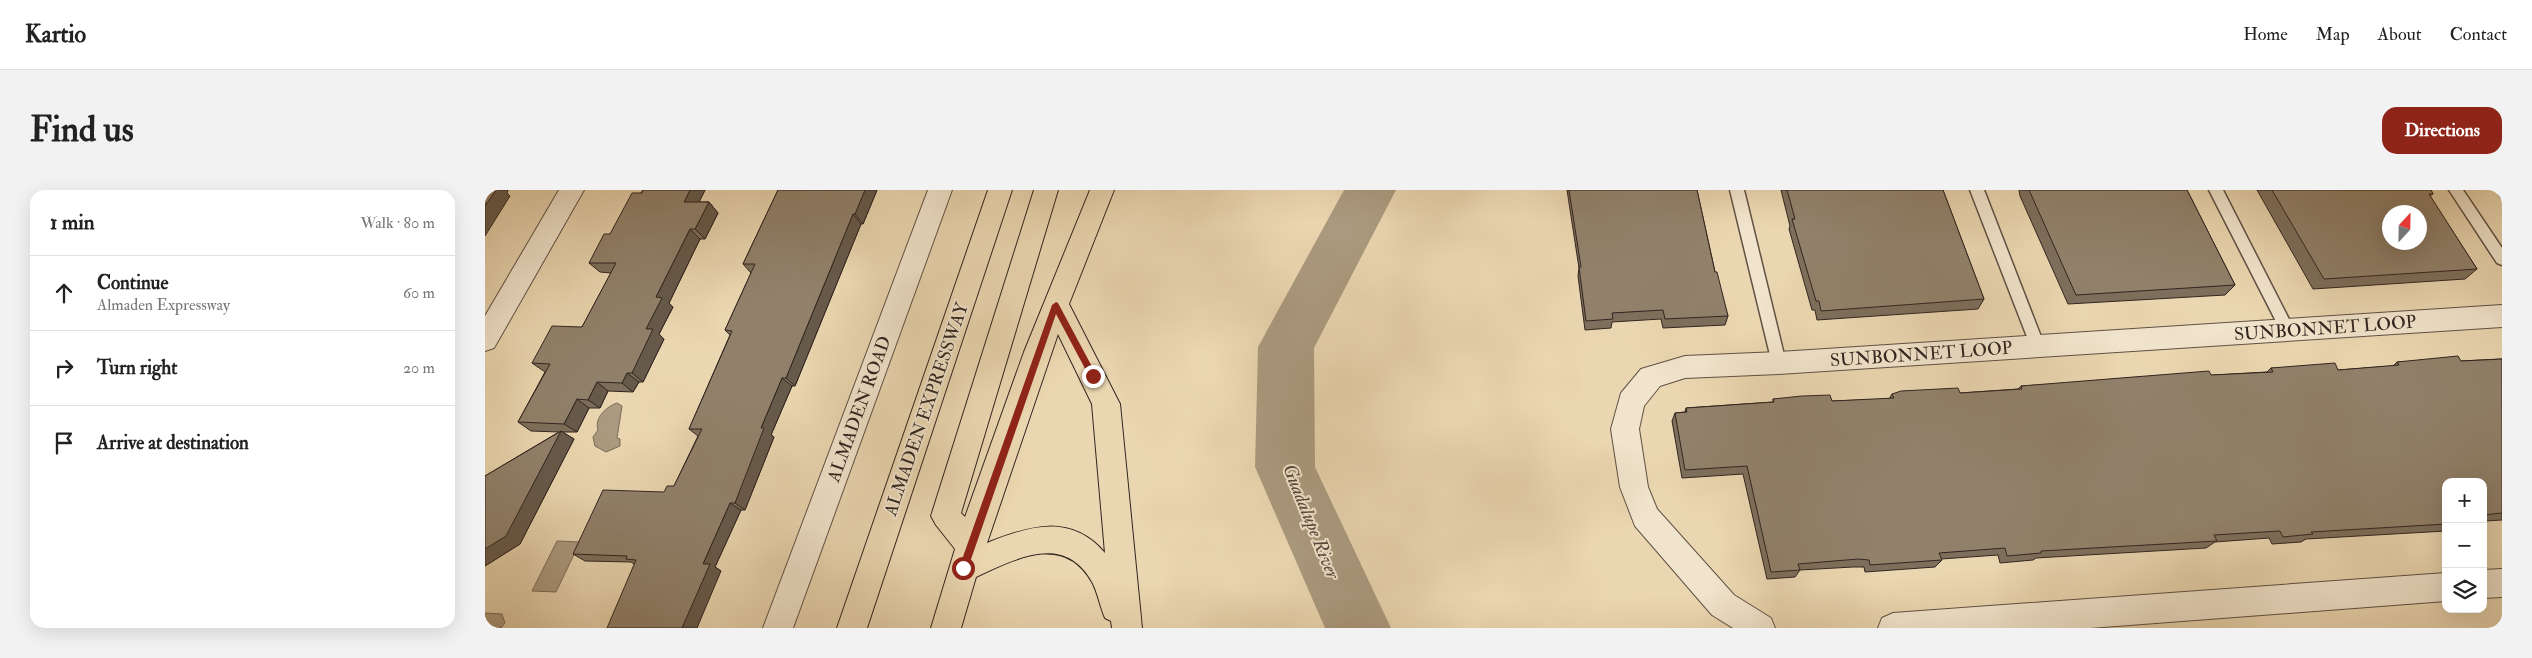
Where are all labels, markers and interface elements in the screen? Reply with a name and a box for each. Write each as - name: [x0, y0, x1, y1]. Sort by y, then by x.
- text: Kartio: [25, 19, 86, 50]
- text: Home: [2243, 23, 2288, 46]
- text: Map: [2316, 23, 2350, 46]
- text: About: [2378, 23, 2422, 46]
- text: Contact: [2450, 23, 2507, 46]
- button: Directions: [2382, 107, 2502, 154]
- text: Find us: [30, 108, 134, 152]
- north arrow: [2382, 205, 2427, 250]
- text: 1 min: [50, 209, 95, 236]
- text: Walk · 80 m: [360, 213, 435, 233]
- text: Continue: [97, 271, 168, 295]
- icon: ahead: [50, 279, 78, 307]
- text: 60 m: [403, 283, 435, 303]
- text: Almaden Expressway: [97, 295, 230, 315]
- street label: ALMADEN EXPRESSWAY: [879, 299, 974, 520]
- street label: SUNBONNET LOOP: [2233, 311, 2417, 346]
- street label: ALMADEN ROAD: [822, 333, 897, 486]
- street label: SUNBONNET LOOP: [1829, 337, 2013, 372]
- icon: right: [50, 354, 78, 382]
- text: Turn right: [97, 356, 177, 380]
- text: 20 m: [403, 358, 435, 378]
- route end: [1082, 365, 1105, 388]
- icon: arrive: [50, 429, 78, 457]
- text: Arrive at destination: [97, 431, 249, 455]
- water label: Guadalupe River: [1277, 460, 1345, 583]
- map controls: [2442, 478, 2487, 613]
- button: +: [2442, 478, 2487, 523]
- button: −: [2442, 523, 2487, 568]
- route start: [952, 557, 975, 580]
- button: layers: [2442, 568, 2487, 613]

